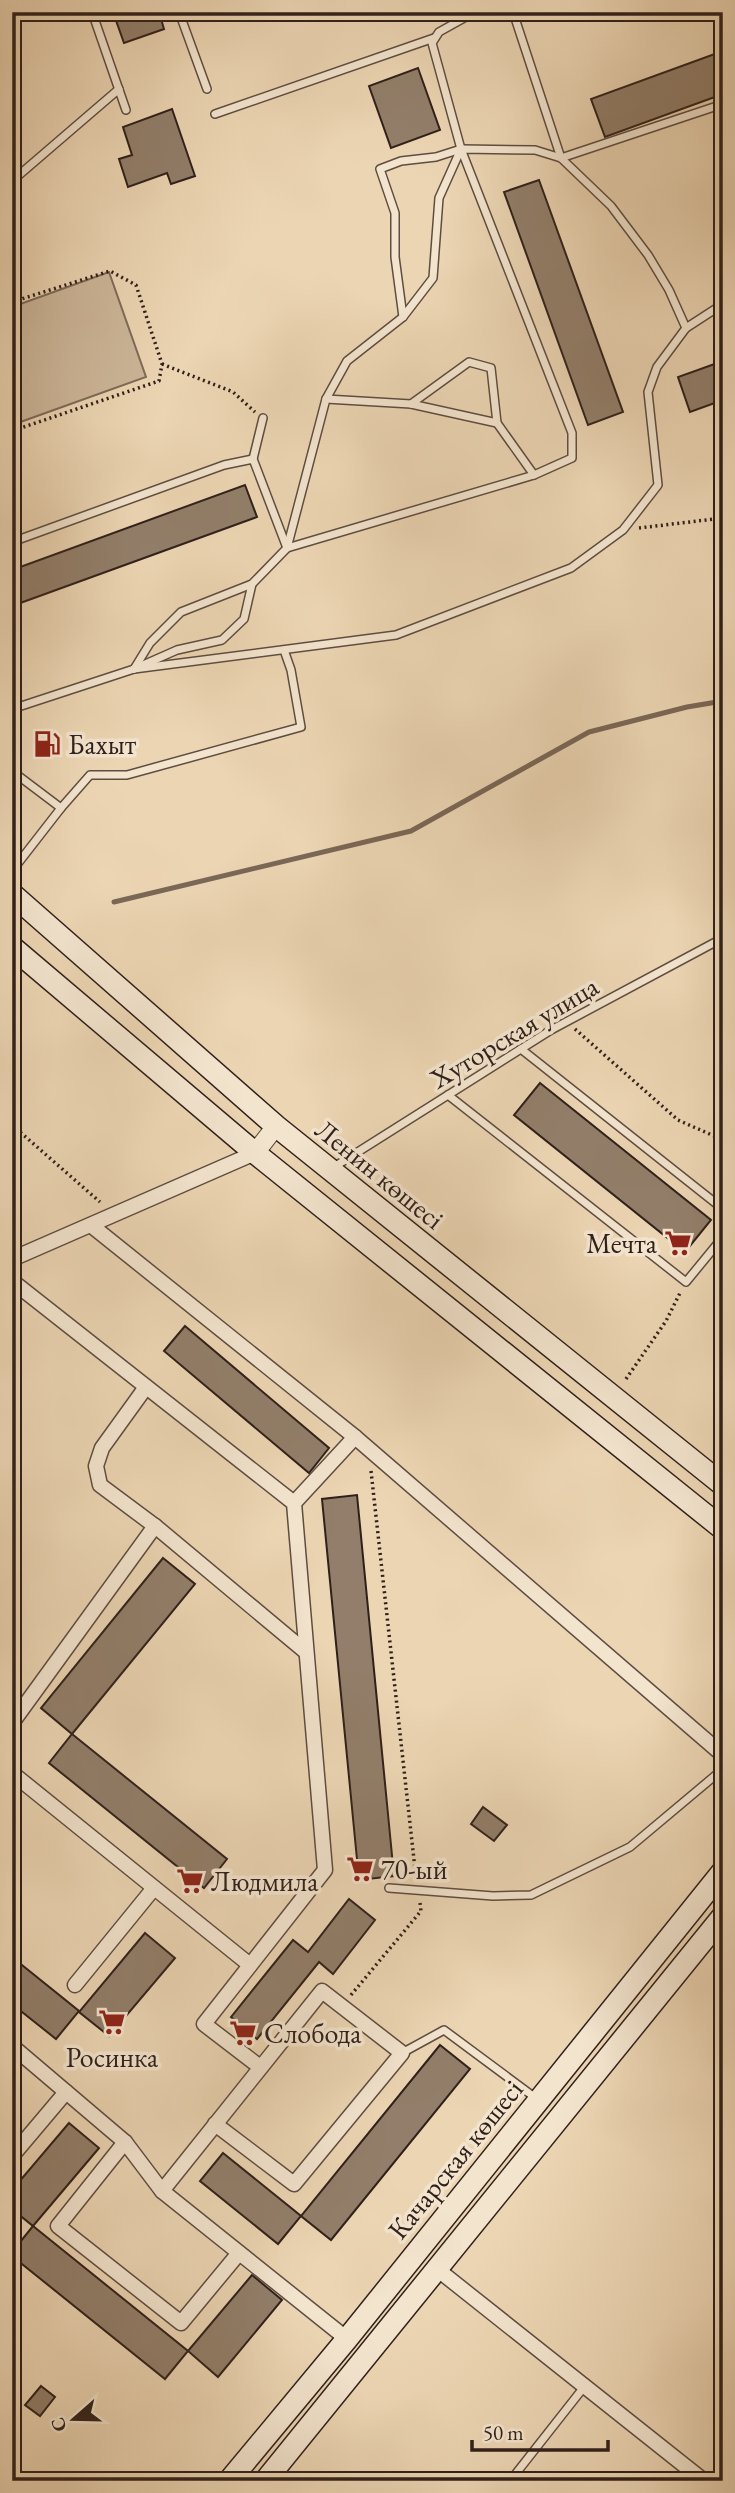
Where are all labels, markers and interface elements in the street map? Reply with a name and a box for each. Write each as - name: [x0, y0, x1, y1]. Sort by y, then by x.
- place label: Бахыт: [68, 726, 137, 762]
- fuel station icon: Бахыт: [32, 729, 62, 759]
- street label: Хуторская улица: [422, 967, 605, 1097]
- street label: Ленин көшесі: [308, 1111, 452, 1237]
- place label: Мечта: [586, 1225, 658, 1261]
- supermarket icon: Мечта: [663, 1228, 693, 1258]
- place label: 70-ый: [381, 1851, 448, 1887]
- supermarket icon: 70-ый: [345, 1854, 375, 1884]
- place label: Людмила: [211, 1863, 319, 1899]
- supermarket icon: Людмила: [175, 1866, 205, 1896]
- supermarket icon: Росинка: [97, 2007, 127, 2037]
- place label: Слобода: [264, 2015, 362, 2051]
- supermarket icon: Слобода: [228, 2018, 258, 2048]
- place label: Росинка: [66, 2039, 159, 2075]
- street label: Качарская көшесі: [379, 2072, 531, 2246]
- north arrow: [38, 2384, 108, 2454]
- scale bar: [472, 2409, 609, 2453]
- text: С: [44, 2414, 73, 2435]
- text: 50 m: [483, 2419, 524, 2446]

